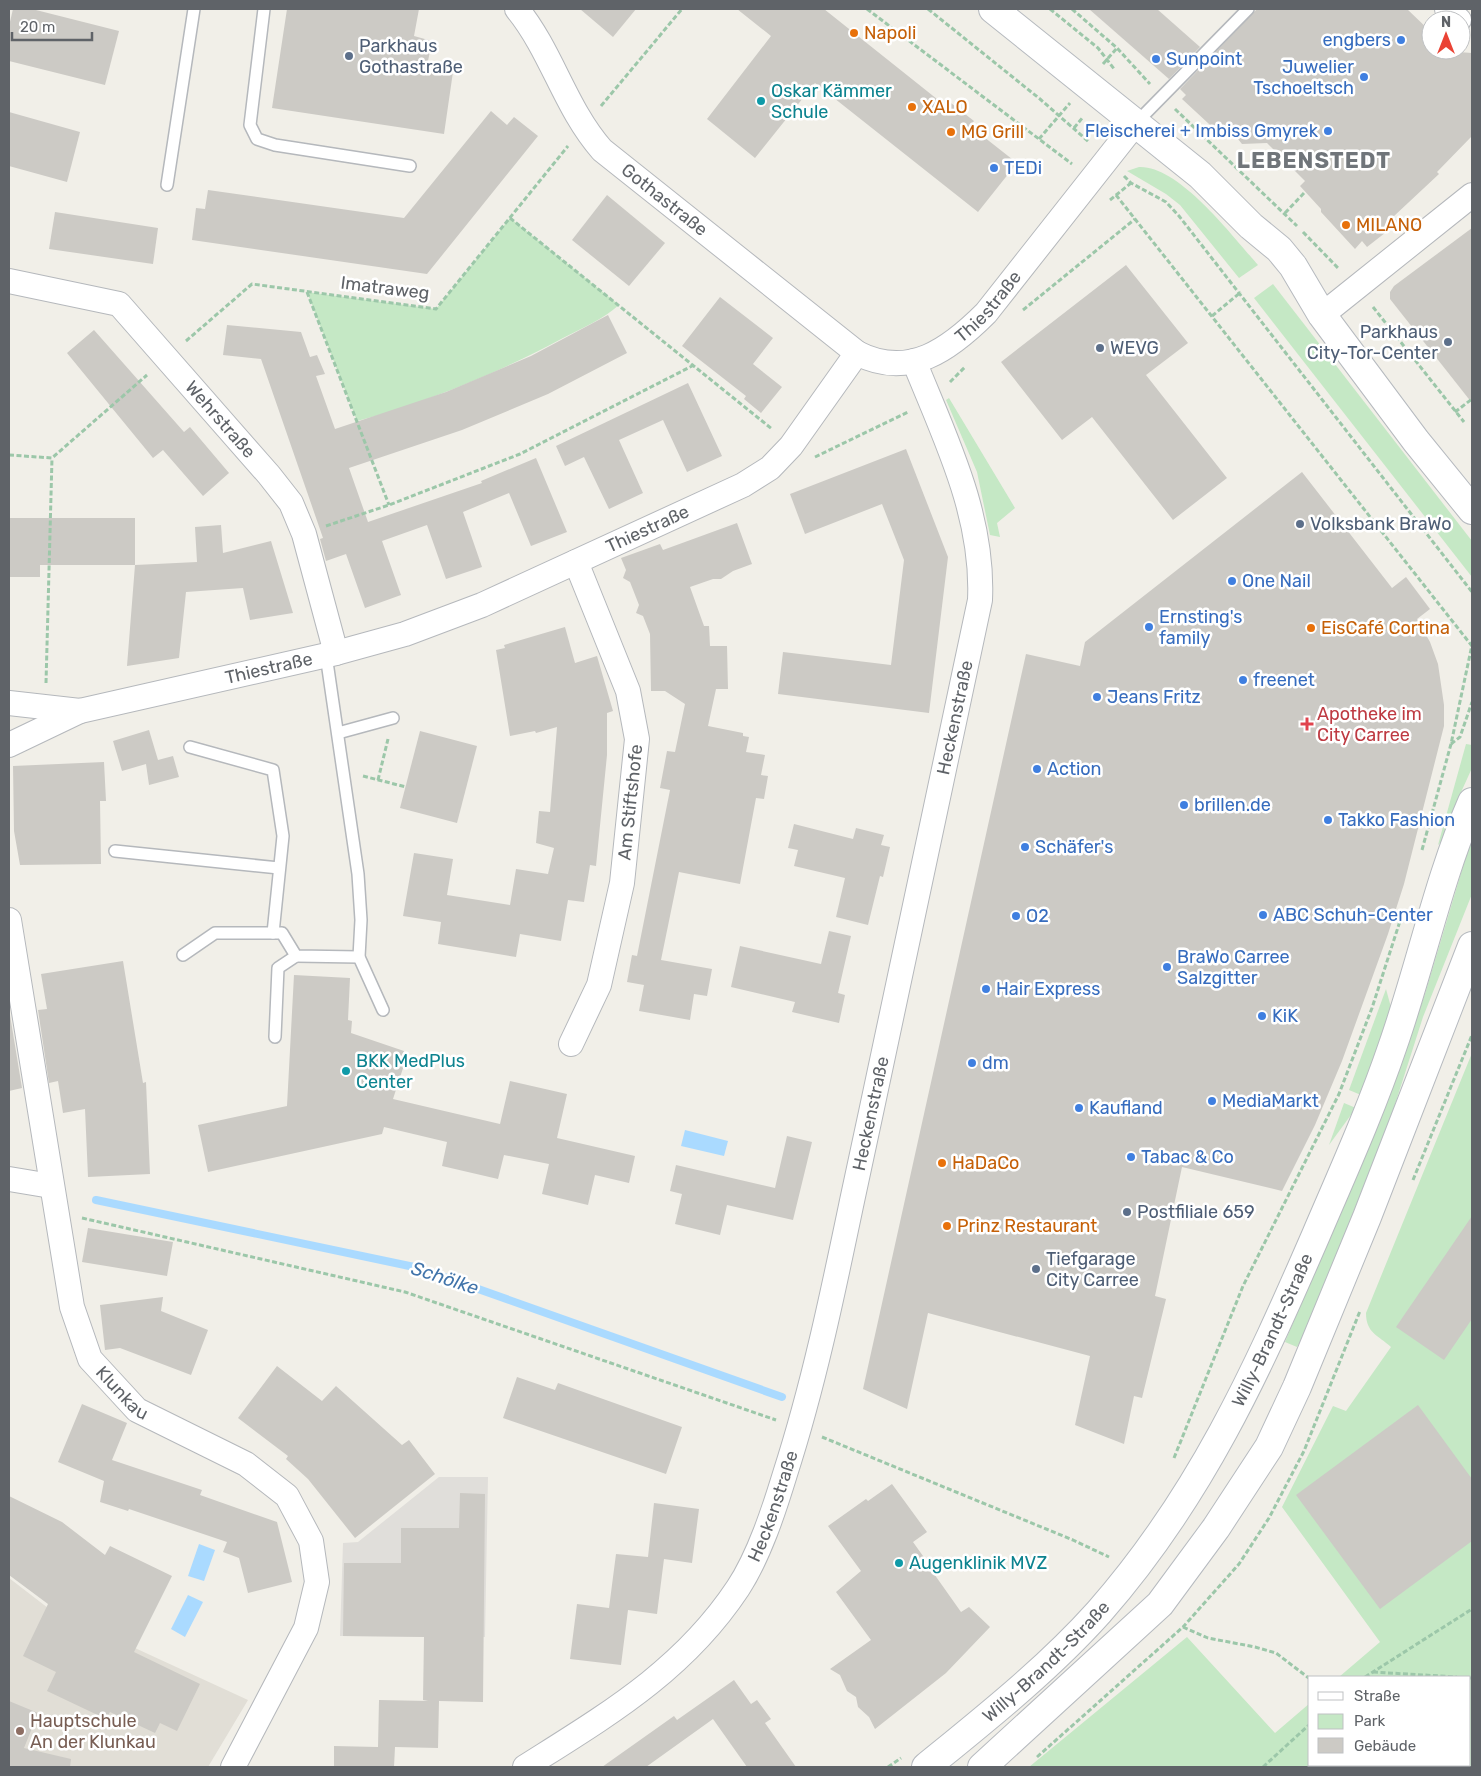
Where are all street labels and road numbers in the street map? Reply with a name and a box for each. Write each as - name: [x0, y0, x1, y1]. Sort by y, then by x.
- street label: Gothastraße: [617, 159, 712, 241]
- street label: Thiestraße: [951, 266, 1026, 347]
- street label: Imatraweg: [339, 272, 431, 304]
- street label: Wehrstraße: [181, 376, 260, 463]
- street label: Thiestraße: [603, 500, 693, 557]
- street label: Thiestraße: [223, 648, 315, 689]
- street label: Heckenstraße: [932, 658, 978, 777]
- street label: Am Stiftshofe: [613, 743, 647, 861]
- street label: Heckenstraße: [848, 1054, 894, 1173]
- street label: Willy-Brandt-Straße: [1227, 1250, 1318, 1410]
- street label: Klunkau: [91, 1361, 152, 1425]
- street label: Heckenstraße: [743, 1448, 803, 1565]
- street label: Willy-Brandt-Straße: [978, 1597, 1114, 1727]

